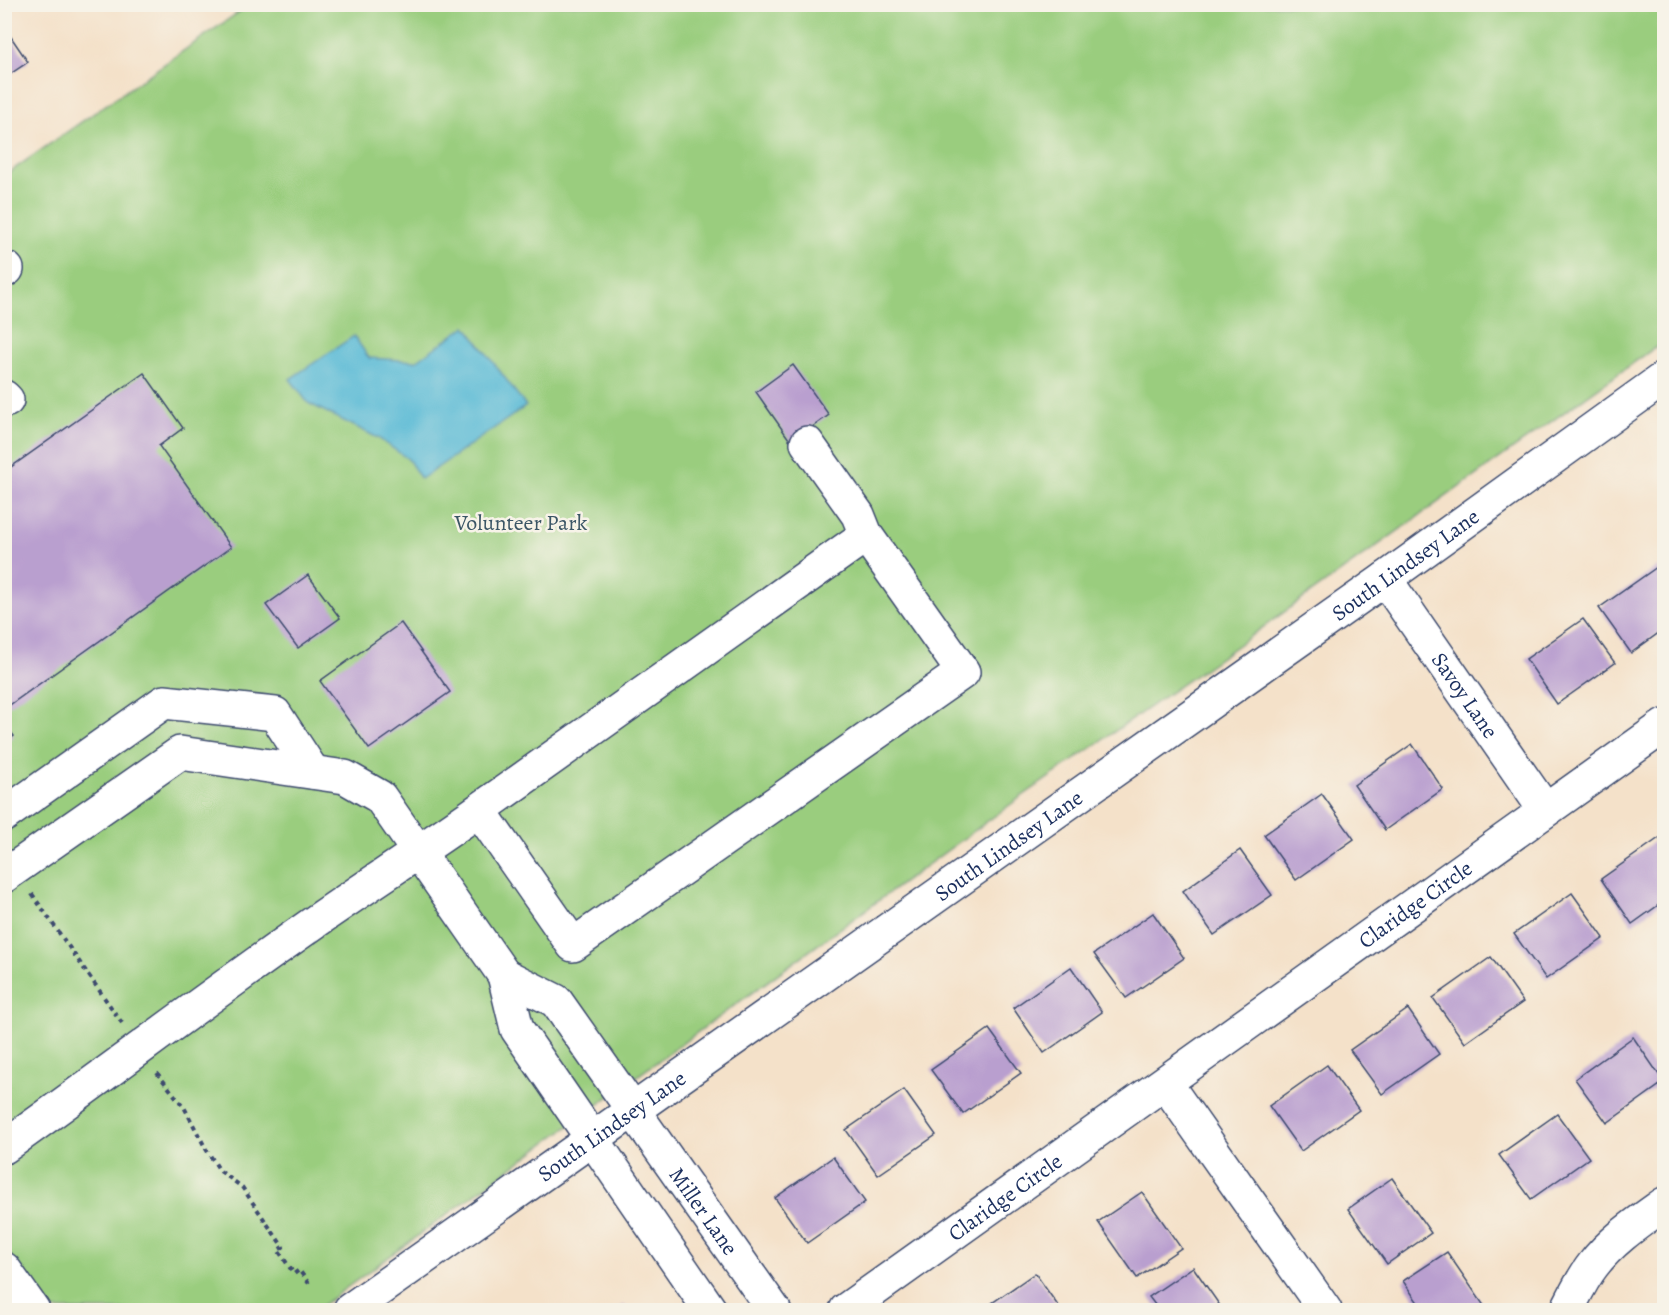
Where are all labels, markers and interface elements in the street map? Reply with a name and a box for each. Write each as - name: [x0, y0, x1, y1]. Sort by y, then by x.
- street label: South Lindsey Lane: [1326, 502, 1486, 628]
- park label: Volunteer Park: [453, 508, 588, 538]
- street label: Savoy Lane: [1424, 646, 1505, 745]
- street label: South Lindsey Lane: [929, 783, 1089, 909]
- street label: Claridge Circle: [1352, 854, 1479, 956]
- street label: South Lindsey Lane: [532, 1063, 692, 1189]
- street label: Claridge Circle: [942, 1147, 1068, 1249]
- street label: Miller Lane: [662, 1161, 745, 1262]

